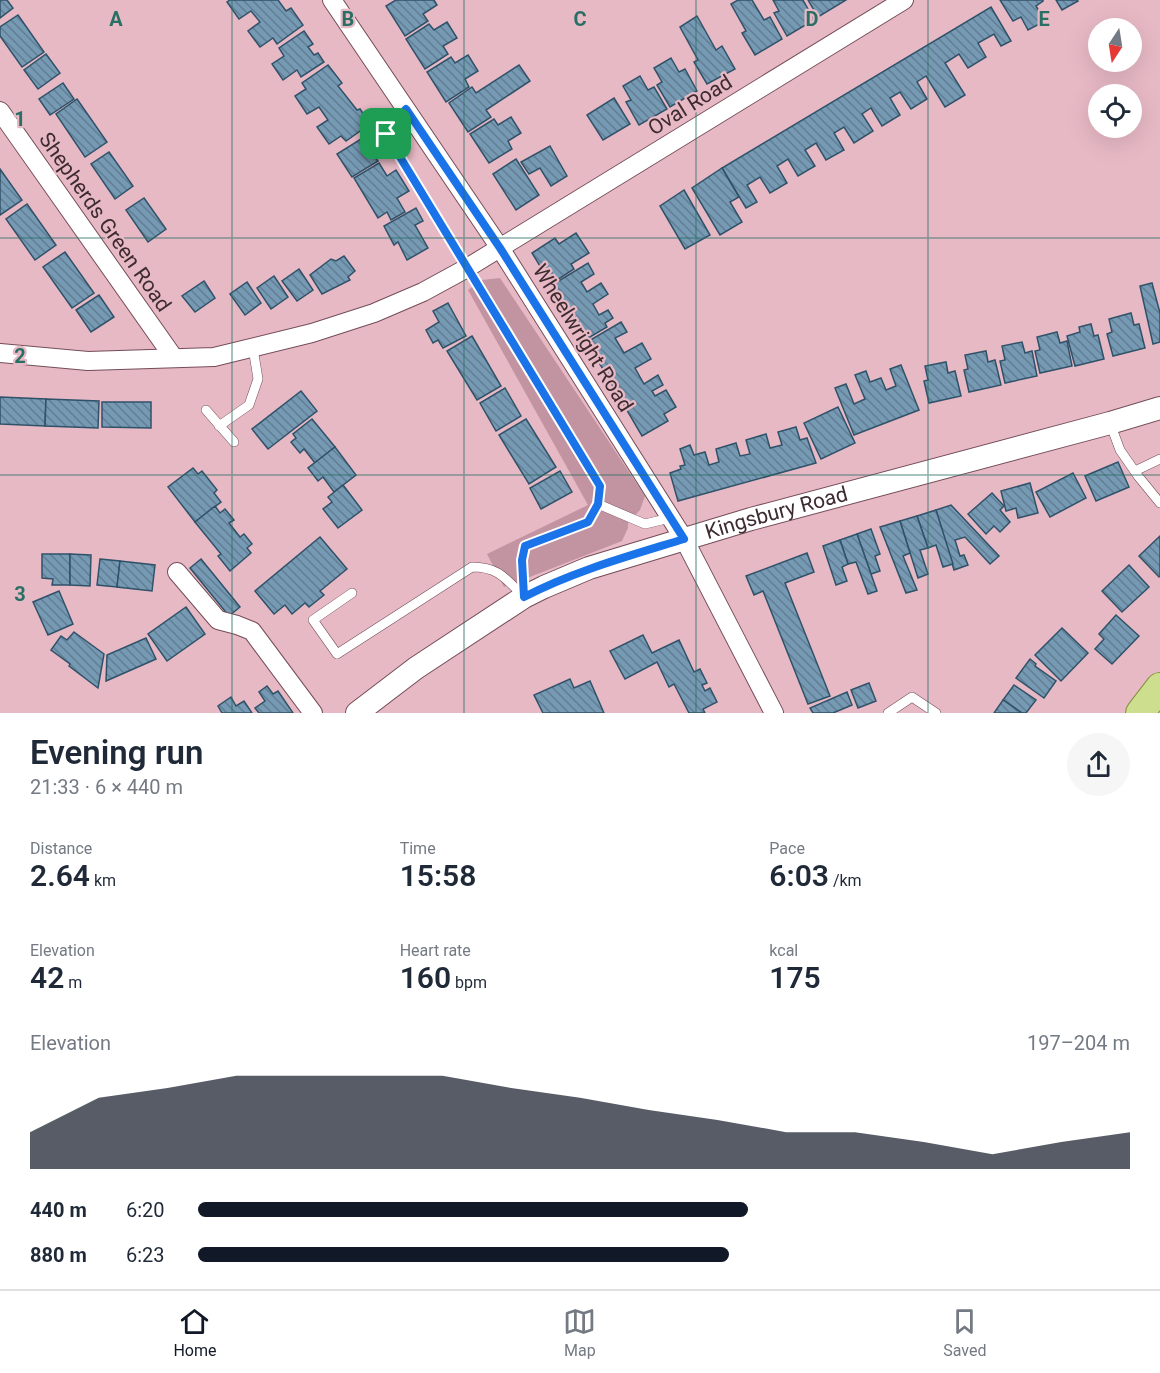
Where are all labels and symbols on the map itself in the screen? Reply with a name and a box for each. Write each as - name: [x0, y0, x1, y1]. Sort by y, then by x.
- text: A: [109, 7, 123, 31]
- text: B: [342, 7, 354, 31]
- text: C: [573, 7, 587, 31]
- text: D: [806, 7, 819, 31]
- text: E: [1038, 7, 1050, 31]
- north arrow: [1088, 18, 1142, 72]
- street label: Oval Road: [644, 70, 736, 140]
- text: 1: [14, 107, 26, 131]
- pin: [360, 108, 411, 159]
- street label: Shepherds Green Road: [34, 128, 176, 316]
- street label: Wheelwright Road: [528, 260, 638, 416]
- text: 2: [14, 344, 26, 368]
- street label: Kingsbury Road: [702, 482, 850, 544]
- text: 3: [14, 582, 26, 606]

